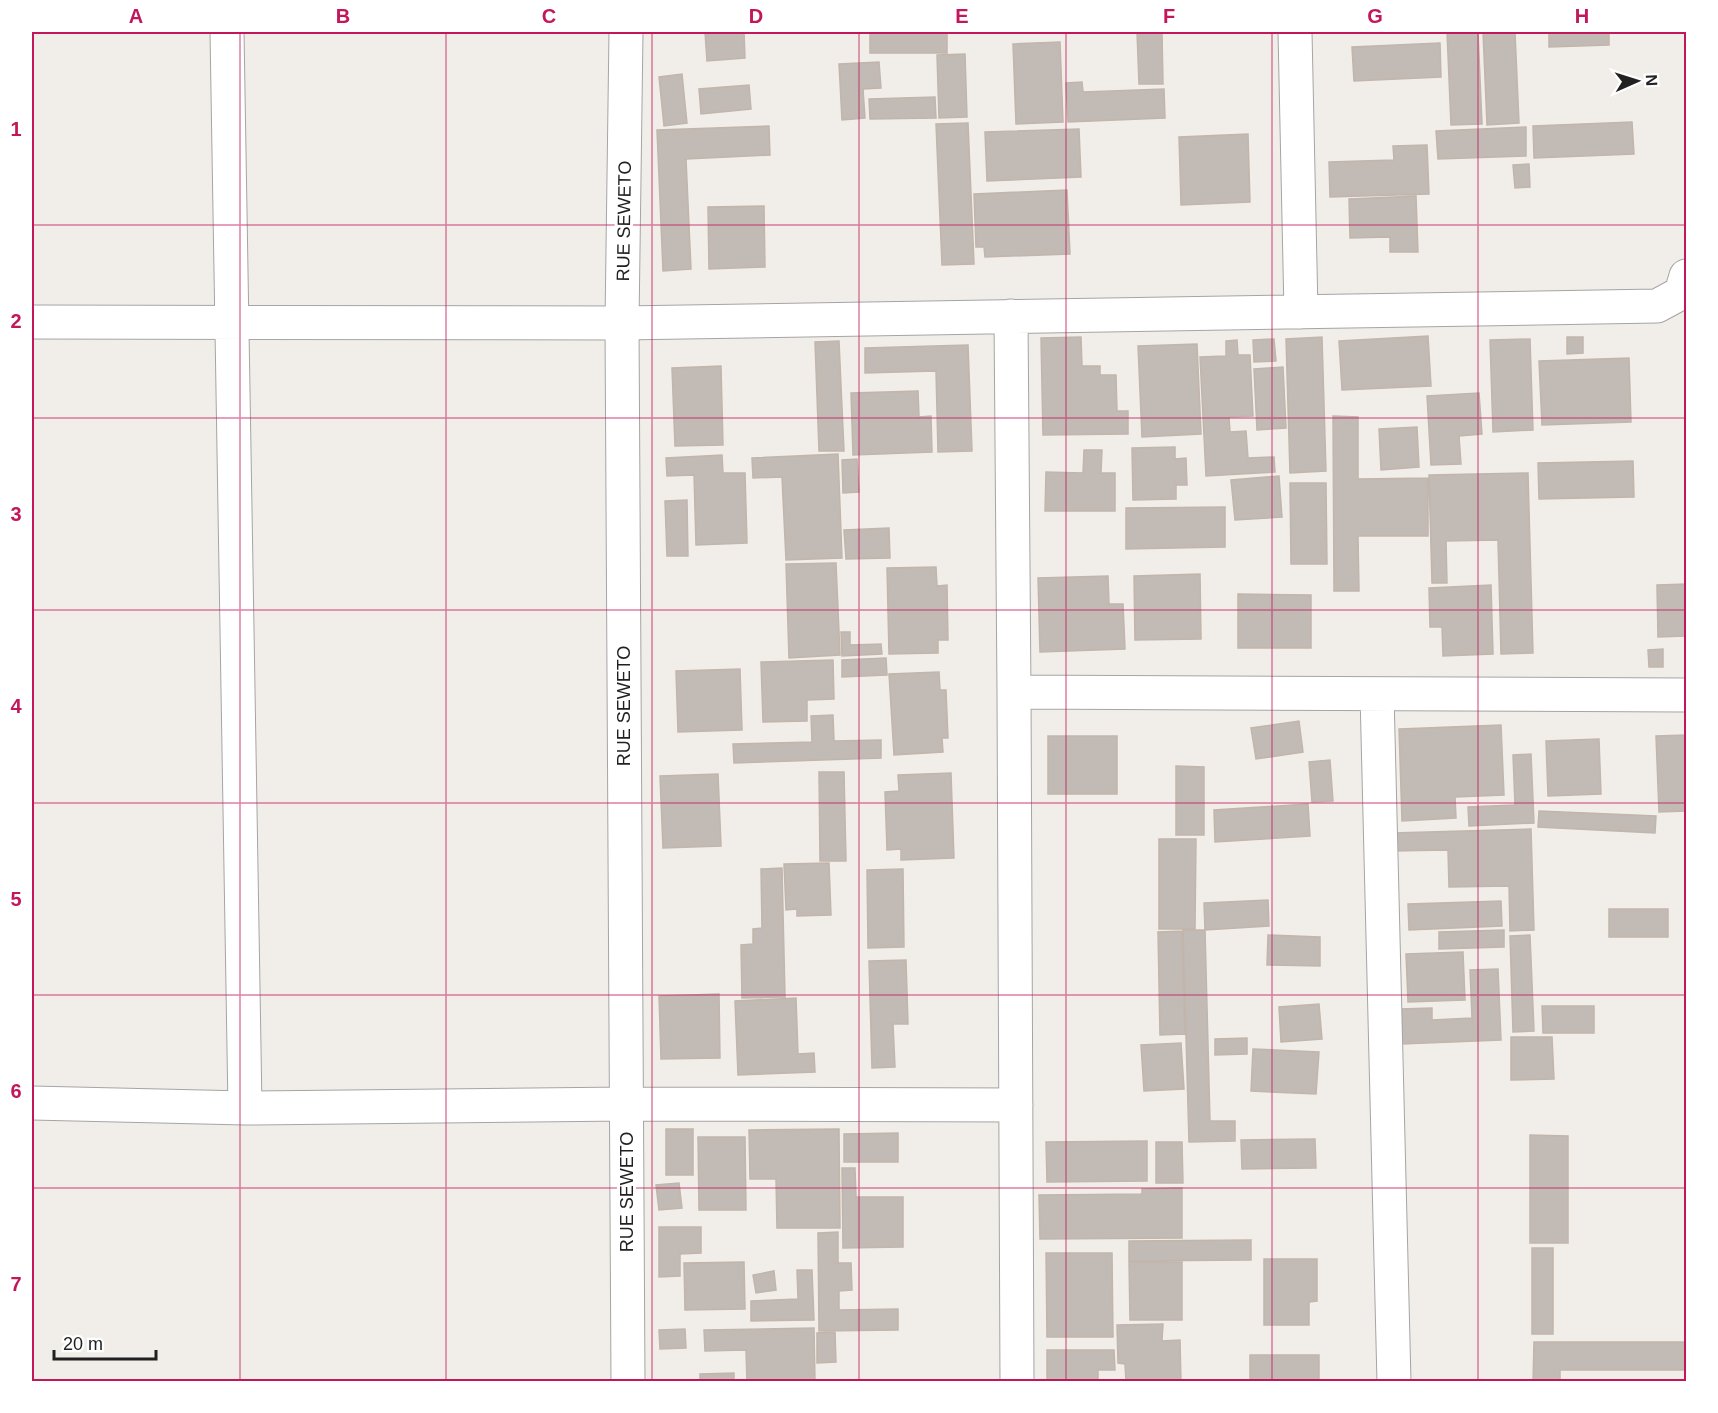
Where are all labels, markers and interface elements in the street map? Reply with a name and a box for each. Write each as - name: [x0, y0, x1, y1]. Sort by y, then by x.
- text: A: [129, 5, 143, 27]
- text: B: [336, 5, 350, 27]
- text: C: [542, 5, 556, 27]
- text: D: [749, 5, 763, 27]
- text: E: [955, 5, 969, 27]
- text: F: [1163, 5, 1175, 27]
- text: G: [1367, 5, 1383, 27]
- text: H: [1575, 5, 1589, 27]
- north arrow: [1607, 51, 1667, 111]
- text: N: [1643, 74, 1660, 86]
- text: 1: [10, 118, 22, 140]
- street label: RUE SEWETO: [613, 160, 635, 282]
- text: 2: [10, 310, 22, 332]
- text: 3: [10, 503, 22, 525]
- street label: RUE SEWETO: [614, 646, 634, 766]
- text: 4: [10, 695, 22, 717]
- text: 5: [10, 888, 22, 910]
- text: 6: [10, 1080, 22, 1102]
- street label: RUE SEWETO: [617, 1132, 637, 1252]
- text: 7: [10, 1273, 22, 1295]
- scale bar: [54, 1323, 156, 1361]
- text: 20 m: [63, 1334, 103, 1354]

